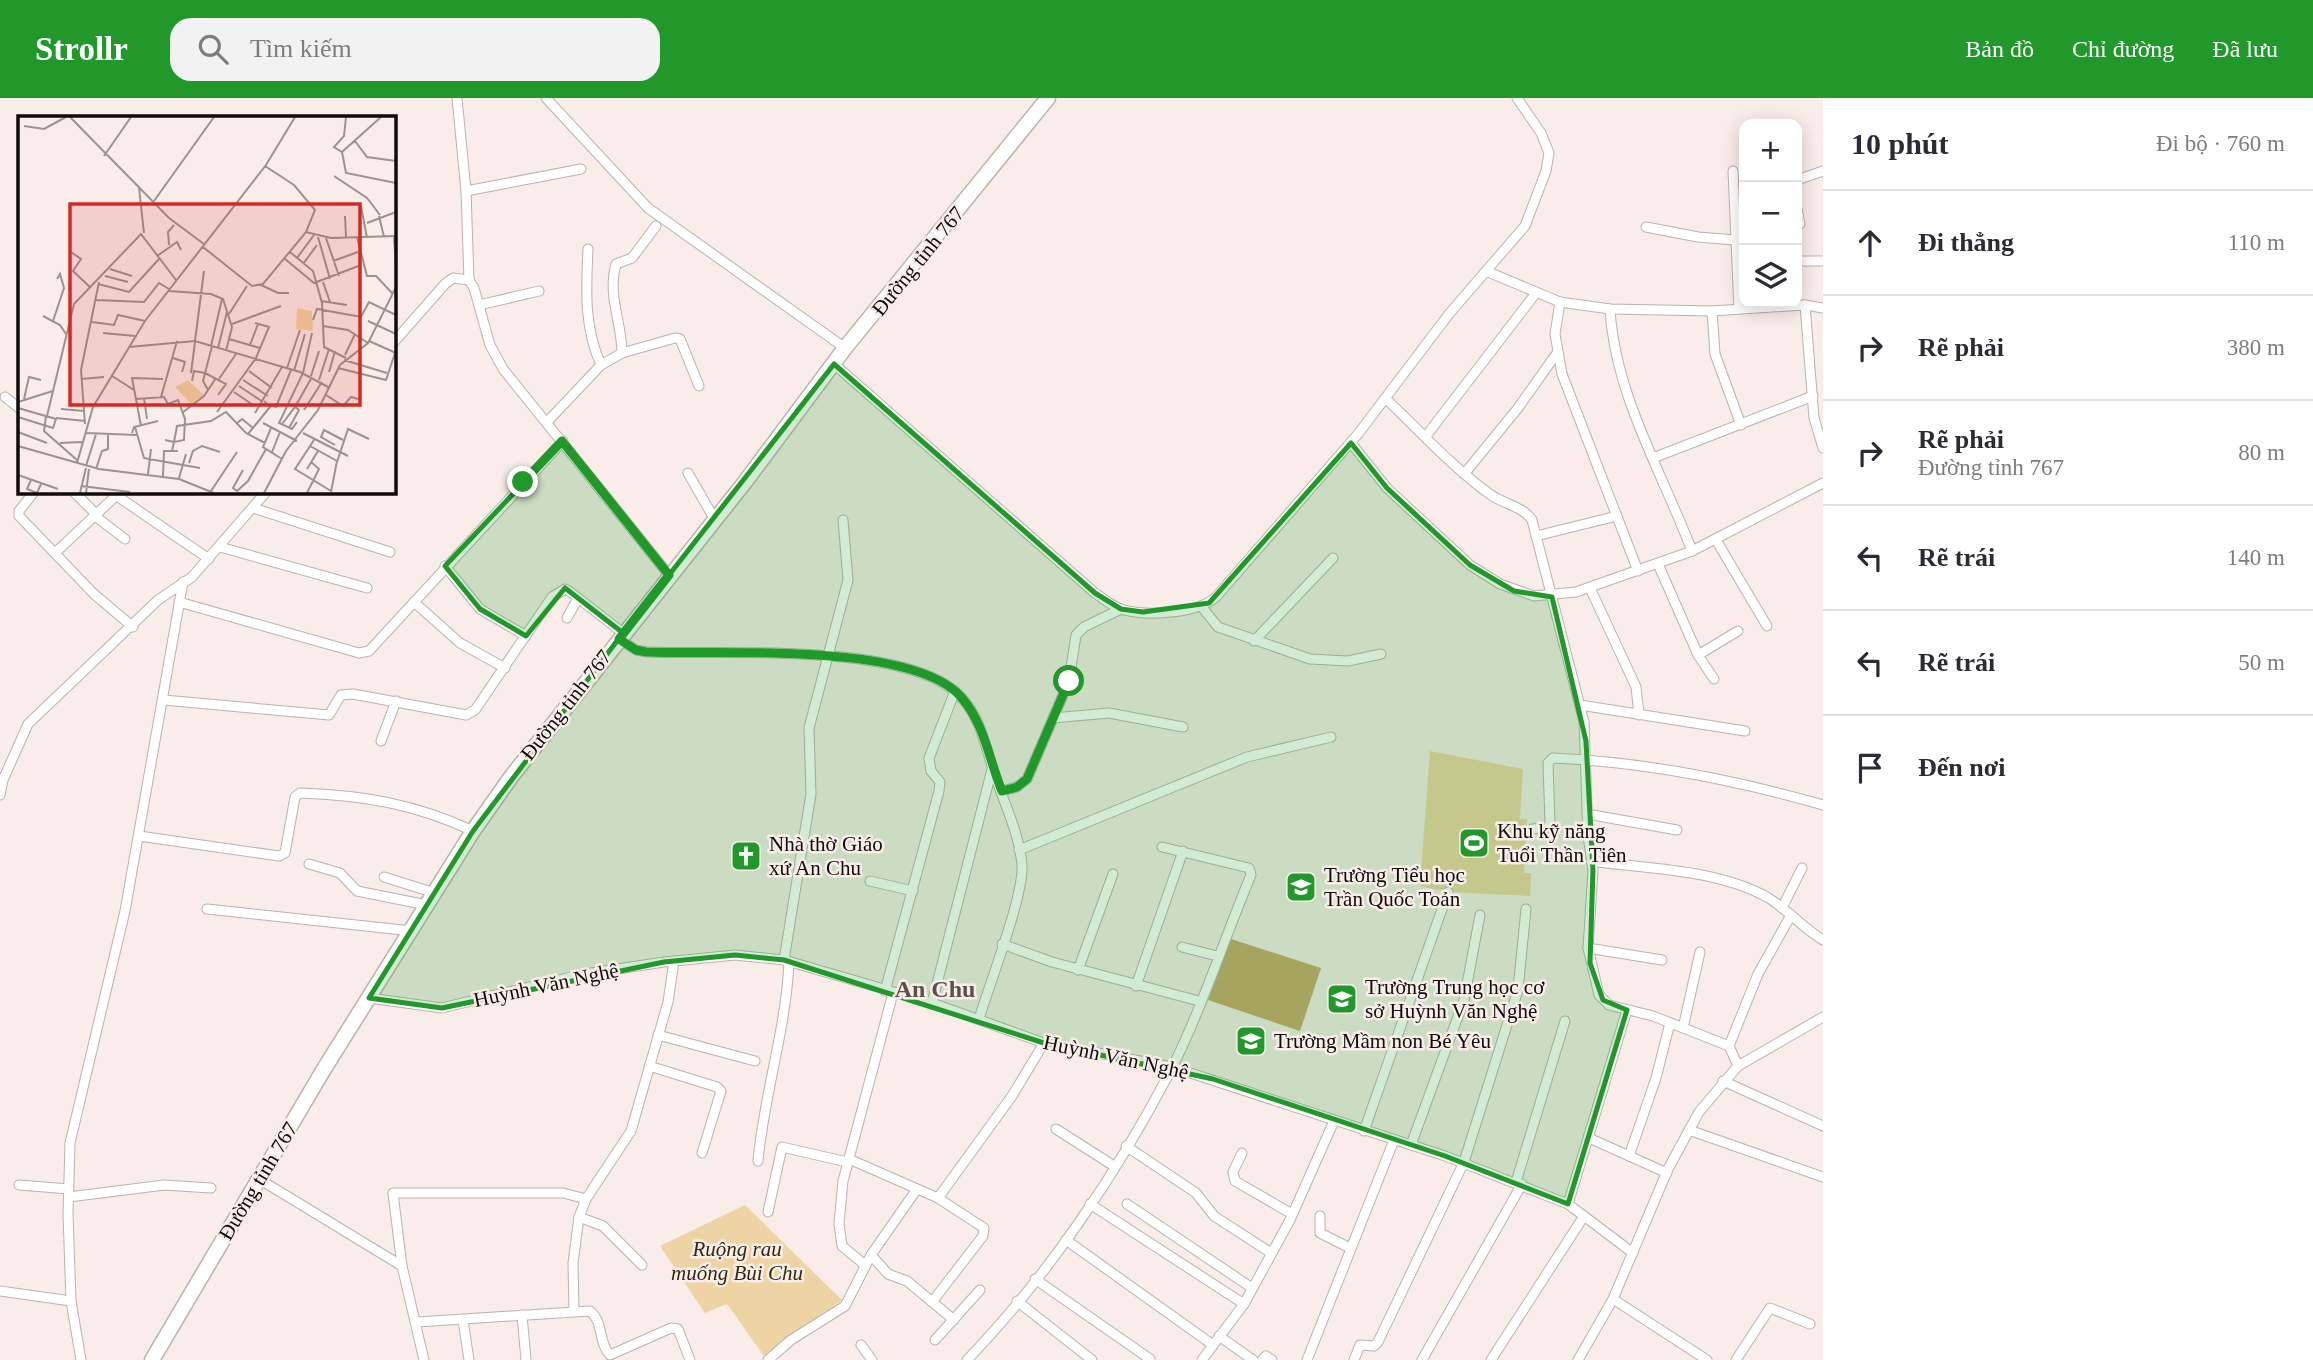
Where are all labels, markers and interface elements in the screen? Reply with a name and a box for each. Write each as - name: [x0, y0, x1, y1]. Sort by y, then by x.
- search box: [170, 18, 660, 81]
- icon: search: [194, 30, 232, 68]
- text: Strollr: [35, 31, 128, 67]
- text: Tìm kiếm: [250, 34, 352, 63]
- text: Bản đồ: [1965, 36, 2034, 62]
- text: Chỉ đường: [2072, 36, 2174, 62]
- text: Đã lưu: [2212, 36, 2278, 62]
- inset map: [18, 116, 396, 494]
- map controls: [1739, 119, 1802, 308]
- button: +: [1739, 119, 1802, 182]
- text: 10 phút: [1851, 127, 1949, 160]
- text: Đi bộ · 760 m: [2156, 131, 2285, 156]
- button: −: [1739, 182, 1802, 245]
- street label: Đường tỉnh 767: [867, 202, 969, 320]
- icon: ahead: [1851, 224, 1889, 262]
- text: Đi thẳng: [1918, 228, 2014, 257]
- text: 110 m: [2228, 230, 2285, 255]
- button: layers: [1739, 245, 1802, 308]
- icon: right: [1851, 329, 1889, 367]
- text: Rẽ phải: [1918, 333, 2004, 362]
- text: 380 m: [2227, 335, 2285, 360]
- text: Rẽ phải: [1918, 425, 2004, 454]
- icon: right: [1851, 434, 1889, 472]
- text: 80 m: [2238, 440, 2285, 465]
- text: Đường tỉnh 767: [1918, 455, 2064, 480]
- route end: [507, 466, 538, 497]
- icon: left: [1851, 539, 1889, 577]
- text: Rẽ trái: [1918, 543, 1995, 572]
- text: 140 m: [2227, 545, 2285, 570]
- icon: left: [1851, 644, 1889, 682]
- street label: Đường tỉnh 767: [516, 645, 616, 765]
- text: Rẽ trái: [1918, 648, 1995, 677]
- text: 50 m: [2238, 650, 2285, 675]
- route start: [1053, 665, 1084, 696]
- icon: arrive: [1851, 749, 1889, 787]
- text: Đến nơi: [1918, 753, 2005, 782]
- place label: Khu kỹ năng Tuổi Thần Tiên: [1497, 819, 1627, 867]
- sports icon: Khu kỹ năng Tuổi Thần Tiên: [1457, 826, 1491, 860]
- place label: Nhà thờ Giáo xứ An Chu: [769, 832, 883, 880]
- church icon: Nhà thờ Giáo xứ An Chu: [729, 839, 763, 873]
- place label: Trường Tiểu học Trần Quốc Toản: [1324, 863, 1465, 911]
- school or university icon: Trường Tiểu học Trần Quốc Toản: [1284, 870, 1318, 904]
- street label: Huỳnh Văn Nghệ: [471, 958, 621, 1012]
- place label: Trường Trung học cơ sở Huỳnh Văn Nghệ: [1365, 975, 1545, 1023]
- district label: An Chu: [895, 976, 975, 1002]
- school or university icon: Trường Trung học cơ sở Huỳnh Văn Nghệ: [1325, 982, 1359, 1016]
- school or university icon: Trường Mầm non Bé Yêu: [1234, 1024, 1268, 1058]
- place label: Trường Mầm non Bé Yêu: [1274, 1029, 1491, 1053]
- street label: Huỳnh Văn Nghệ: [1041, 1030, 1191, 1084]
- street label: Đường tỉnh 767: [213, 1118, 303, 1244]
- park label: Ruộng rau muống Bùi Chu: [671, 1237, 803, 1285]

